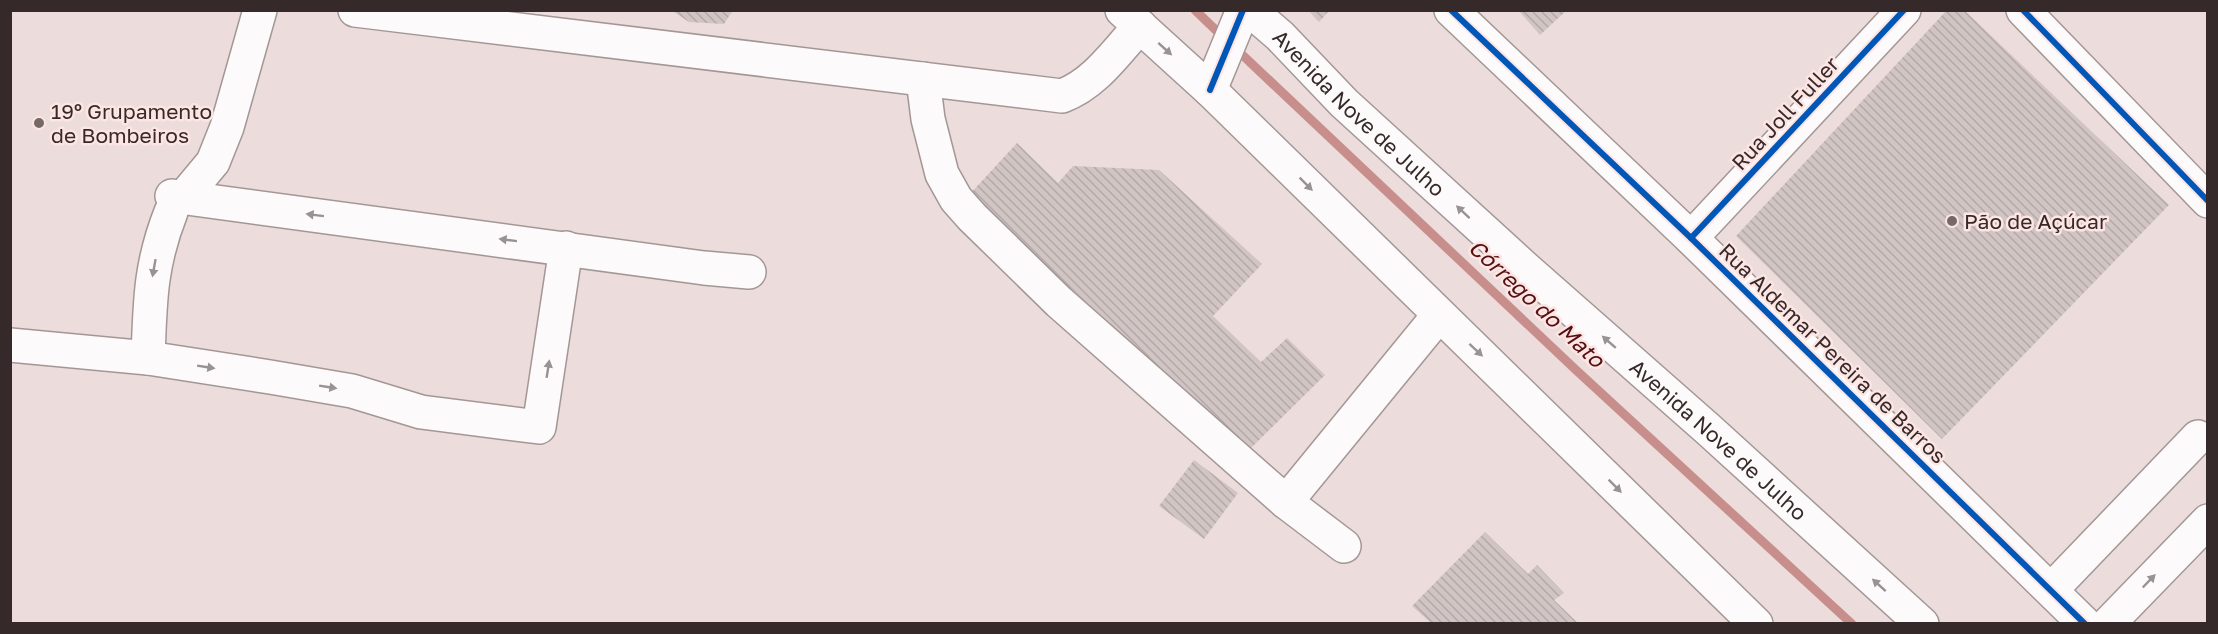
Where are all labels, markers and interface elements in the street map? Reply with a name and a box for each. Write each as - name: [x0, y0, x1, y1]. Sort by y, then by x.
- street label: Avenida Nove de Julho: [1268, 24, 1450, 202]
- one-way arrow: [1158, 42, 1173, 56]
- street label: Rua Joll Fuller: [1726, 51, 1844, 175]
- place label: 19º Grupamento de Bombeiros: [51, 98, 212, 148]
- marker: 19º Grupamento de Bombeiros: [32, 116, 46, 130]
- one-way arrow: [1298, 177, 1312, 191]
- one-way arrow: [1456, 205, 1471, 219]
- place label: Pão de Açúcar: [1964, 208, 2107, 234]
- one-way arrow: [305, 210, 324, 220]
- marker: Pão de Açúcar: [1945, 214, 1959, 228]
- water label: Córrego do Mato: [1464, 233, 1612, 374]
- one-way arrow: [498, 236, 517, 245]
- street label: Rua Aldemar Pereira de Barros: [1714, 237, 1952, 469]
- one-way arrow: [149, 258, 158, 277]
- one-way arrow: [1601, 335, 1616, 349]
- one-way arrow: [1468, 343, 1483, 357]
- street label: Avenida Nove de Julho: [1625, 354, 1812, 526]
- one-way arrow: [543, 360, 552, 379]
- one-way arrow: [197, 363, 216, 372]
- one-way arrow: [319, 382, 338, 391]
- one-way arrow: [1608, 478, 1622, 492]
- one-way arrow: [2142, 574, 2156, 589]
- one-way arrow: [1871, 578, 1886, 592]

